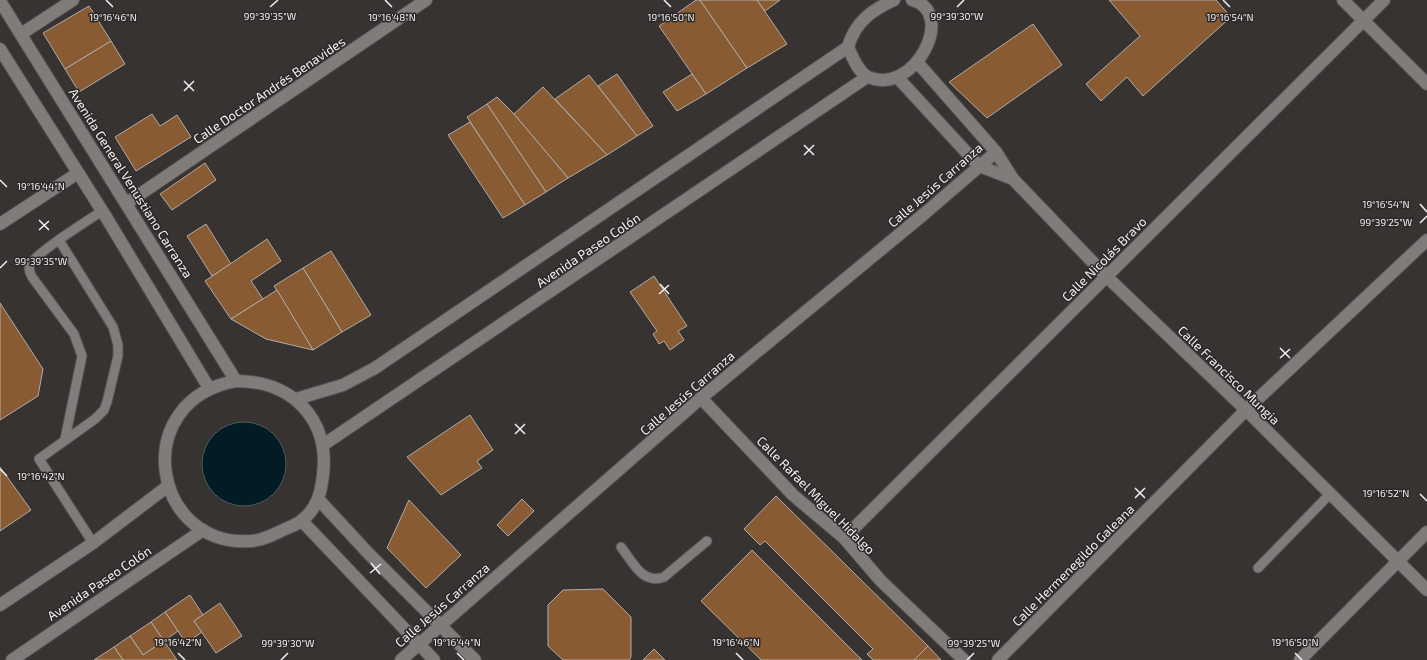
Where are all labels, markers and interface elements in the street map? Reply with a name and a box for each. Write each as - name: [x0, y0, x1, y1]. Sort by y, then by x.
- text: 99°39'35"W: [244, 10, 297, 22]
- text: 99°39'30"W: [930, 10, 984, 22]
- text: 19°16'46"N: [89, 11, 137, 23]
- text: 19°16'48"N: [368, 11, 416, 23]
- text: 19°16'50"N: [647, 11, 695, 23]
- text: 19°16'54"N: [1206, 11, 1254, 23]
- street label: Calle Doctor Andrés Benavides: [190, 33, 348, 147]
- street label: Avenida General Venustiano Carranza: [66, 85, 196, 281]
- street label: Calle Jesús Carranza: [884, 140, 986, 230]
- text: 19°16'44"N: [17, 180, 65, 192]
- text: 19°16'54"N: [1362, 198, 1410, 210]
- street label: Avenida Paseo Colón: [533, 209, 643, 291]
- street label: Calle Nicolás Bravo: [1058, 213, 1150, 305]
- text: 99°39'25"W: [1360, 216, 1413, 228]
- text: 99°39'35"W: [15, 255, 68, 267]
- street label: Calle Francisco Mungia: [1175, 322, 1283, 428]
- street label: Calle Jesús Carranza: [636, 348, 738, 438]
- street label: Calle Rafael Miguel Hidalgo: [754, 433, 878, 557]
- text: 19°16'42"N: [17, 470, 65, 482]
- text: 19°16'52"N: [1363, 487, 1409, 499]
- street label: Calle Hermenegildo Galeana: [1009, 501, 1137, 629]
- street label: Avenida Paseo Colón: [44, 542, 154, 624]
- street label: Calle Jesús Carranza: [391, 560, 493, 650]
- text: 19°16'42"N: [154, 636, 202, 648]
- text: 19°16'44"N: [433, 636, 481, 648]
- text: 19°16'46"N: [712, 636, 760, 648]
- text: 19°16'50"N: [1271, 636, 1319, 648]
- text: 99°39'30"W: [261, 637, 315, 649]
- text: 99°39'25"W: [948, 637, 1001, 649]

